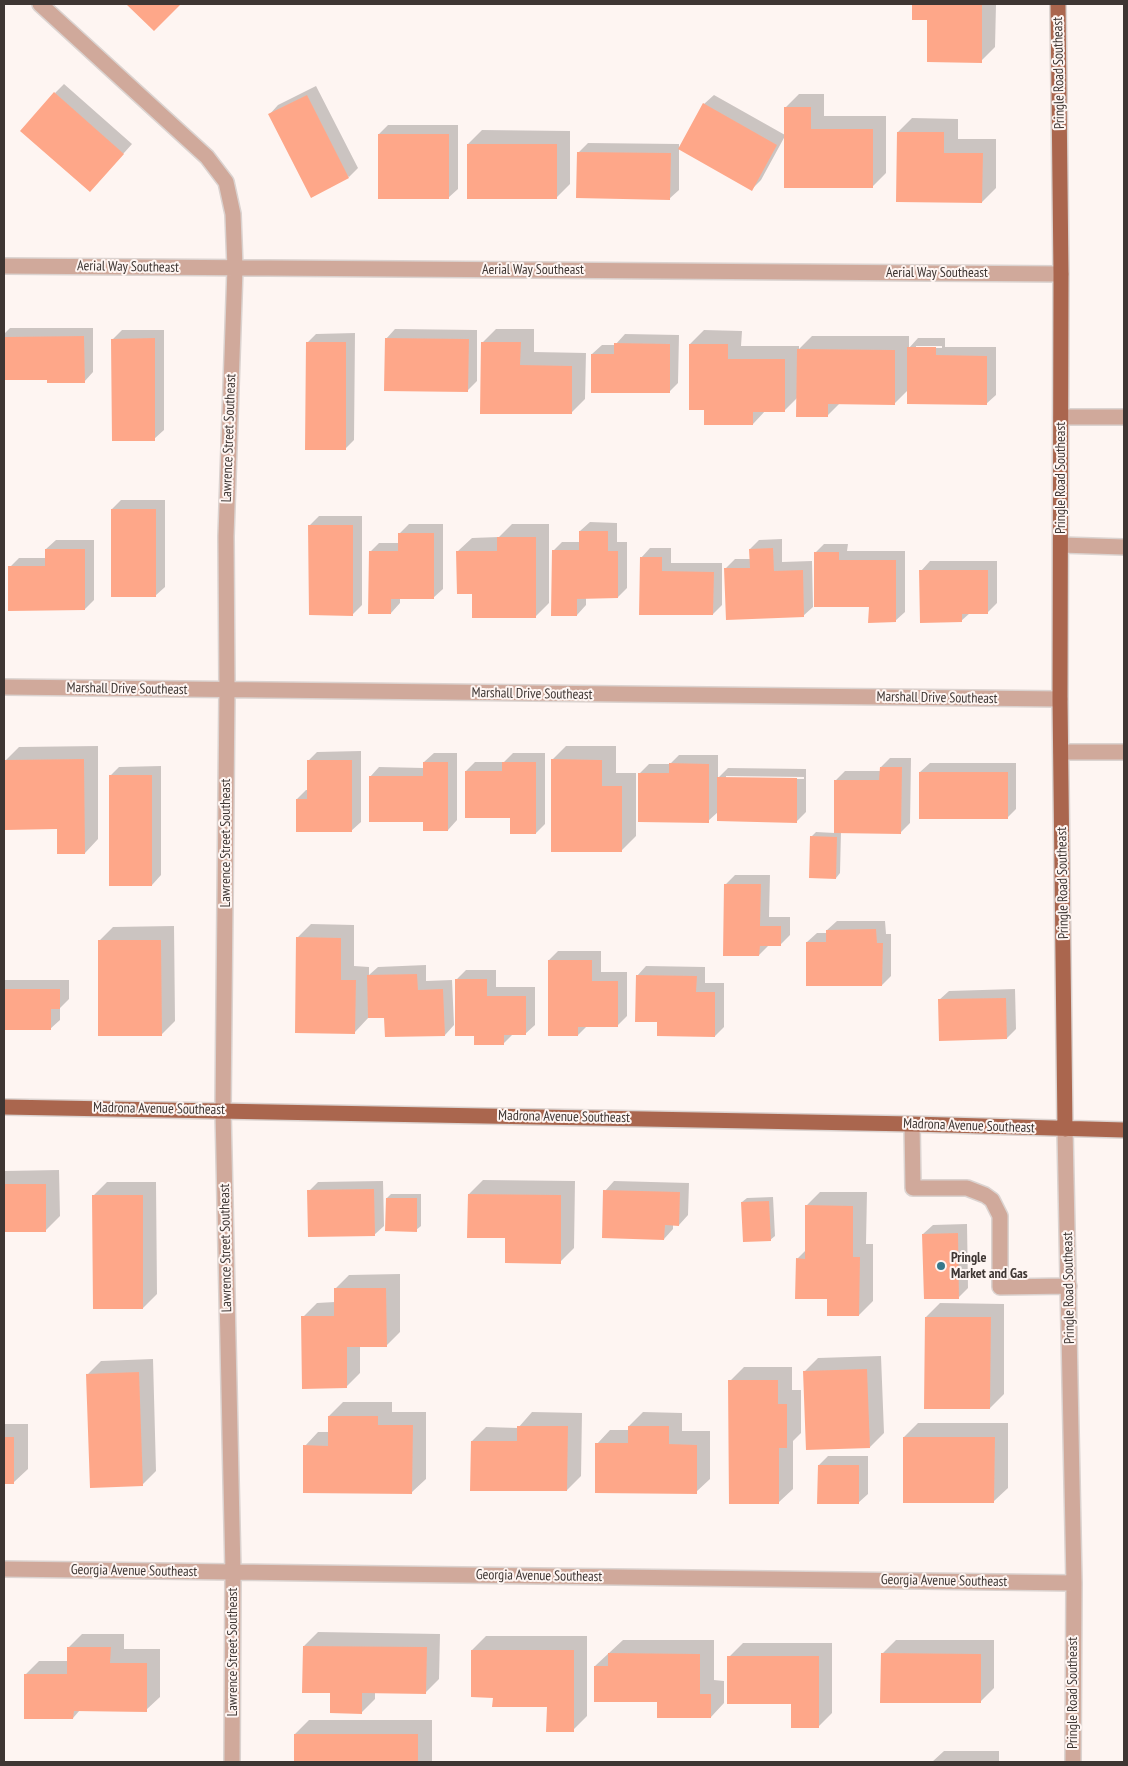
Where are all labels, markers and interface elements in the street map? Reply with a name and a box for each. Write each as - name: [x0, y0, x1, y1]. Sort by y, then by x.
- street label: Pringle Road Southeast: [1050, 17, 1068, 129]
- street label: Aerial Way Southeast: [77, 258, 179, 276]
- street label: Aerial Way Southeast: [482, 262, 584, 278]
- street label: Aerial Way Southeast: [886, 265, 988, 281]
- street label: Lawrence Street Southeast: [218, 373, 240, 503]
- street label: Pringle Road Southeast: [1053, 422, 1069, 534]
- street label: Marshall Drive Southeast: [66, 680, 188, 698]
- street label: Marshall Drive Southeast: [471, 685, 593, 703]
- street label: Marshall Drive Southeast: [876, 689, 998, 707]
- street label: Lawrence Street Southeast: [218, 779, 234, 907]
- street label: Pringle Road Southeast: [1054, 827, 1072, 939]
- street label: Madrona Avenue Southeast: [93, 1099, 225, 1119]
- street label: Madrona Avenue Southeast: [498, 1107, 630, 1127]
- street label: Madrona Avenue Southeast: [903, 1115, 1035, 1137]
- street label: Lawrence Street Southeast: [216, 1183, 236, 1313]
- street label: Pringle Road Southeast: [1060, 1232, 1078, 1344]
- place label: Pringle Market and Gas: [951, 1250, 1028, 1282]
- marker: Pringle Market and Gas: [935, 1260, 947, 1272]
- street label: Georgia Avenue Southeast: [71, 1561, 197, 1581]
- street label: Georgia Avenue Southeast: [476, 1566, 602, 1586]
- street label: Georgia Avenue Southeast: [881, 1571, 1007, 1591]
- street label: Lawrence Street Southeast: [225, 1588, 241, 1716]
- street label: Pringle Road Southeast: [1065, 1637, 1081, 1749]

